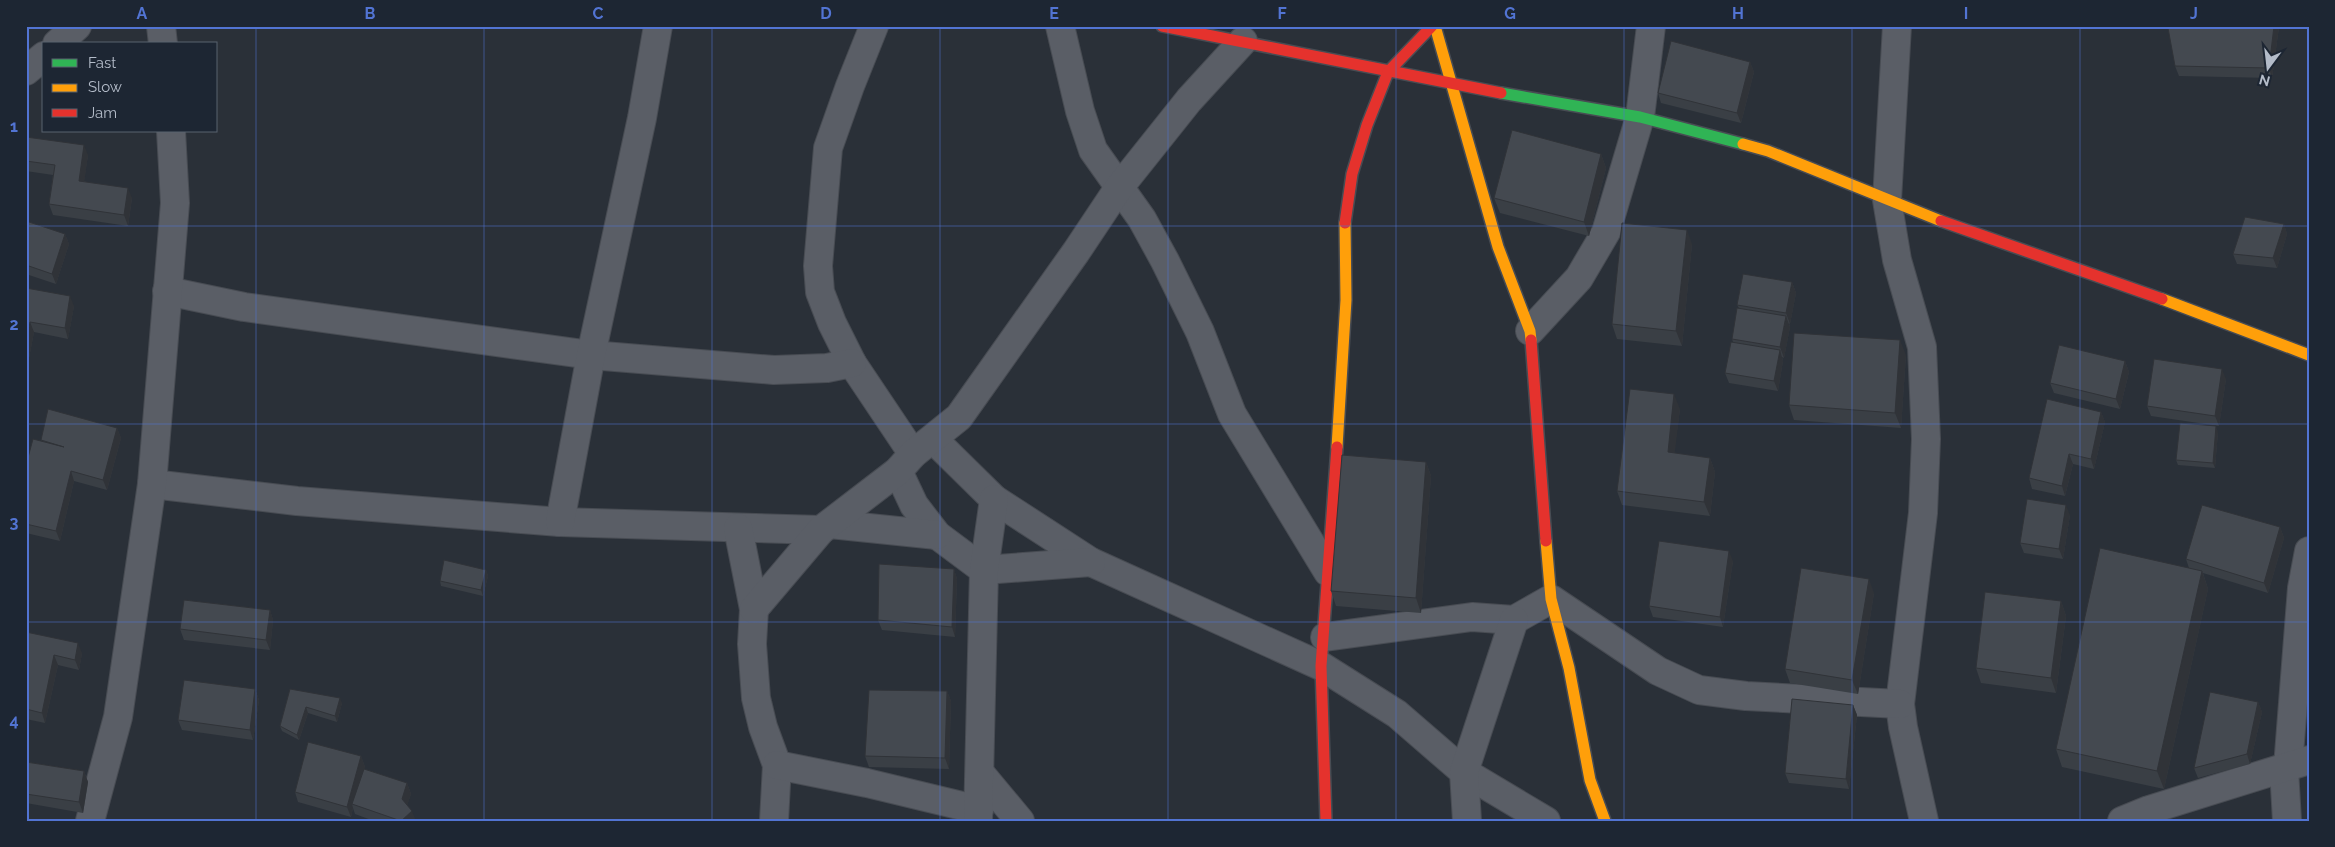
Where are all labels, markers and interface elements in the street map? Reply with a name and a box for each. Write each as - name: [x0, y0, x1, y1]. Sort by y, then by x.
- text: A: [137, 4, 148, 23]
- text: B: [365, 4, 376, 23]
- text: C: [593, 4, 604, 23]
- text: D: [820, 4, 832, 23]
- text: E: [1049, 4, 1059, 23]
- text: F: [1277, 4, 1287, 23]
- text: G: [1504, 4, 1516, 23]
- text: H: [1732, 4, 1744, 23]
- text: I: [1964, 4, 1968, 23]
- text: J: [2190, 4, 2198, 23]
- legend: [42, 42, 218, 132]
- north arrow: [2242, 42, 2292, 92]
- text: Fast: [88, 54, 116, 72]
- text: N: [2257, 71, 2272, 90]
- text: Slow: [88, 78, 122, 96]
- text: Jam: [88, 104, 117, 122]
- text: 1: [10, 117, 18, 136]
- text: 2: [9, 315, 19, 334]
- text: 3: [10, 513, 19, 532]
- text: 4: [9, 711, 19, 730]

